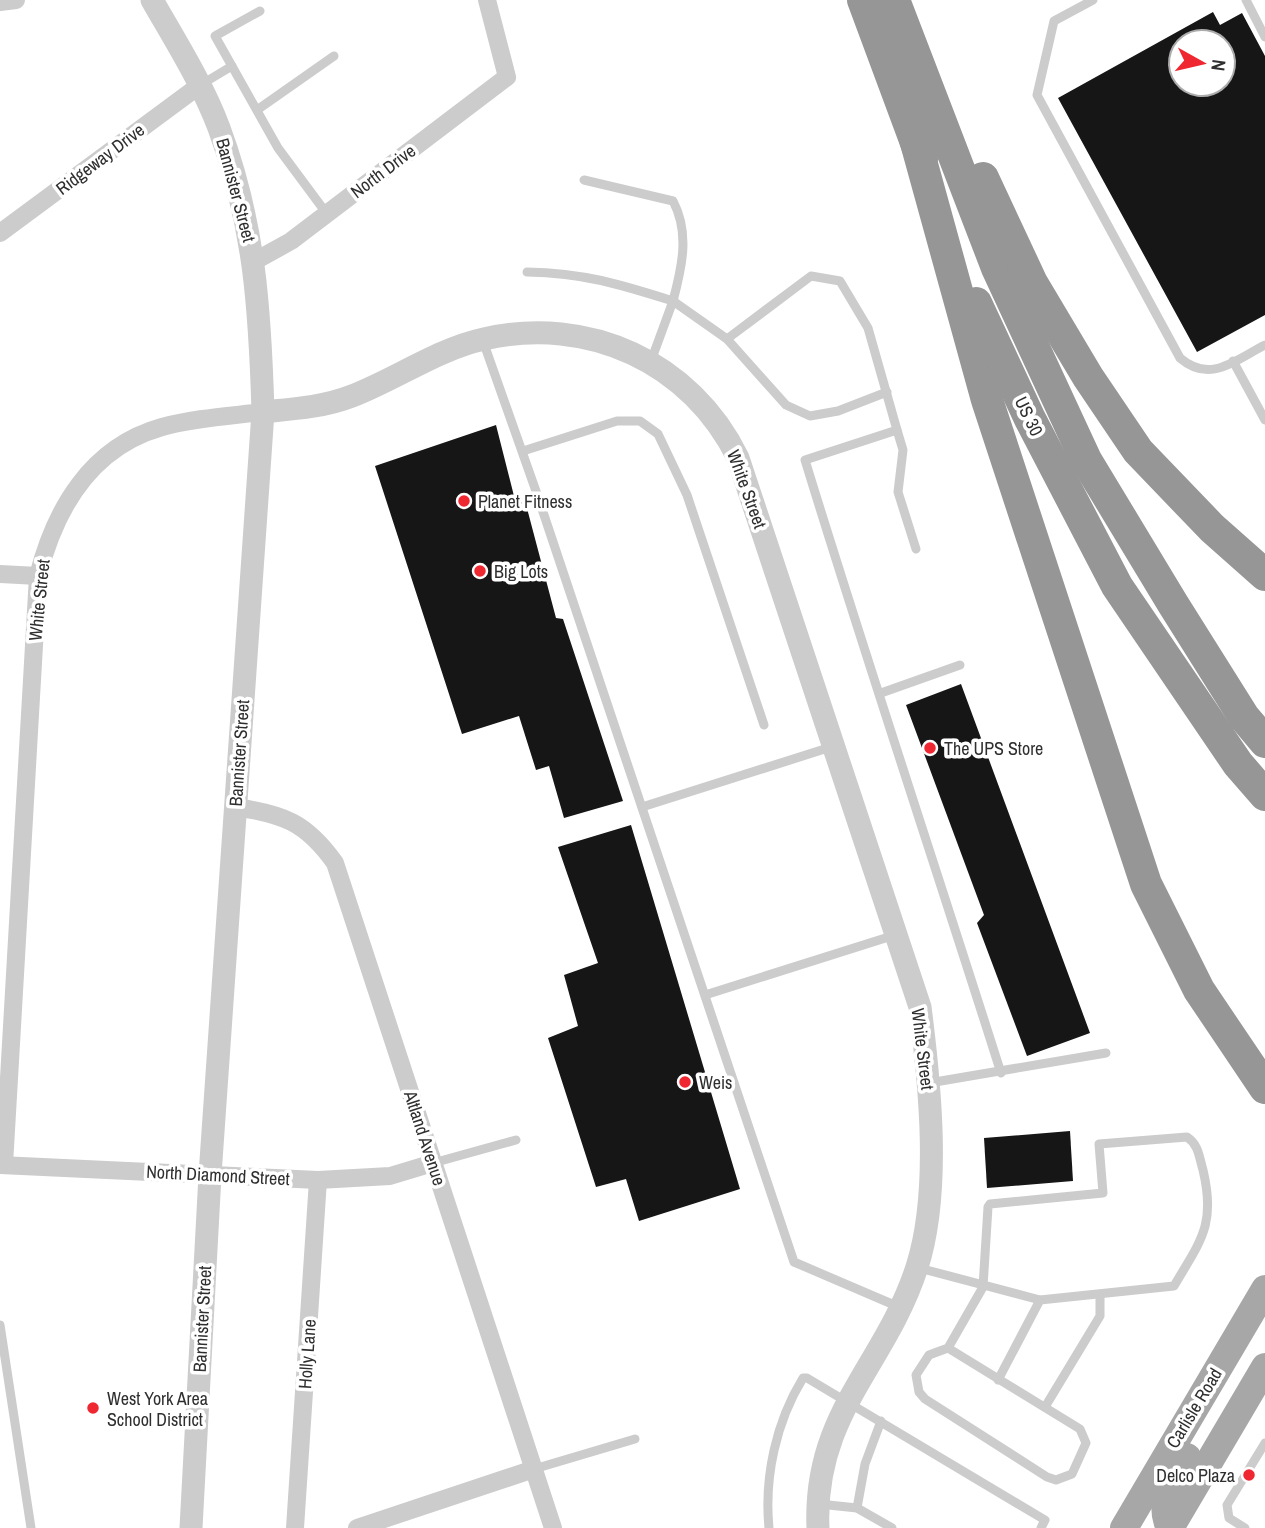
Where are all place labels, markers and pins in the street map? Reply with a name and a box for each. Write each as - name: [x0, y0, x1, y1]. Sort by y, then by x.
- place label: Planet Fitness: [478, 489, 572, 514]
- marker: Planet Fitness: [456, 493, 472, 509]
- place label: Big Lots: [494, 559, 548, 584]
- marker: Big Lots: [472, 563, 488, 579]
- place label: The UPS Store: [944, 736, 1043, 761]
- marker: The UPS Store: [922, 740, 938, 756]
- place label: Weis: [699, 1070, 732, 1095]
- marker: Weis: [677, 1074, 693, 1090]
- place label: West York Area School District: [107, 1386, 208, 1432]
- marker: West York Area School District: [85, 1400, 101, 1416]
- place label: Delco Plaza: [1156, 1463, 1235, 1488]
- marker: Delco Plaza: [1241, 1467, 1257, 1483]

